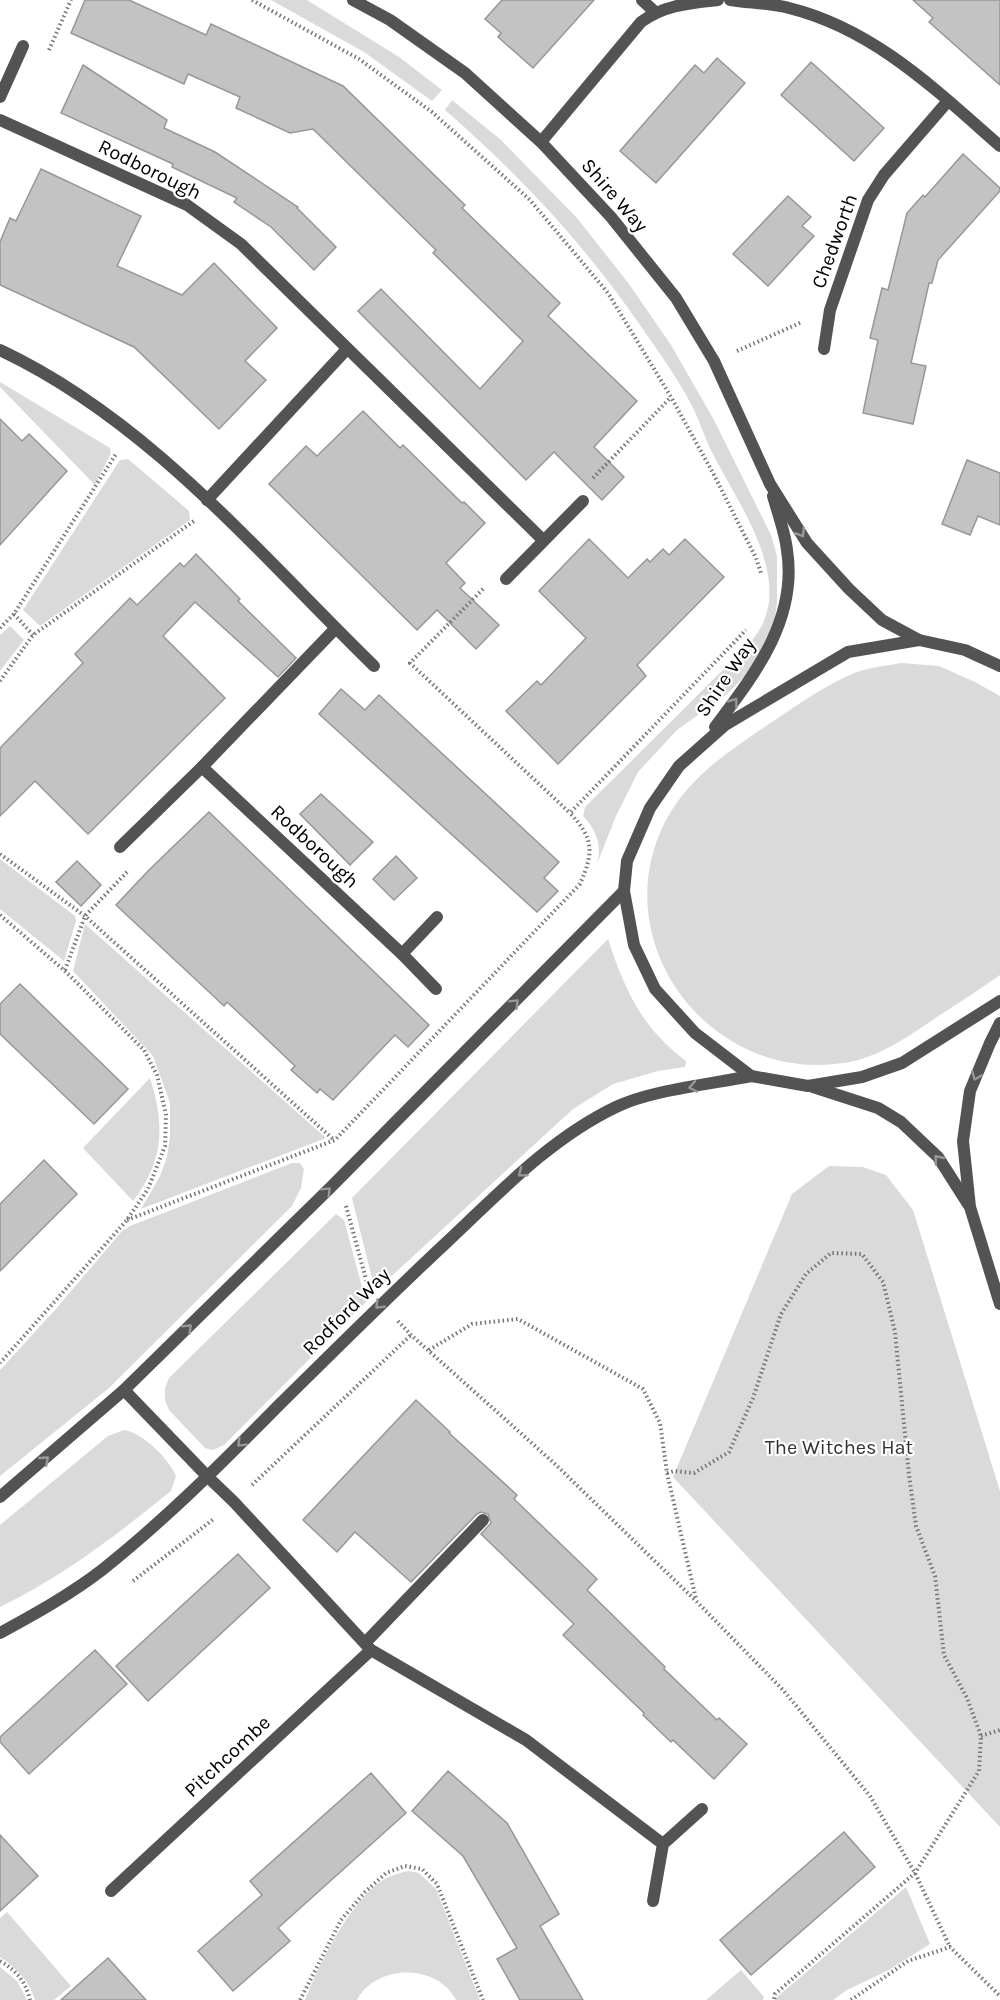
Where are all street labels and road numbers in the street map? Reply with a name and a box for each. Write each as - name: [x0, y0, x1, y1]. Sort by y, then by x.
- street label: Rodborough: [95, 135, 205, 204]
- street label: Shire Way: [576, 154, 653, 237]
- street label: Chedworth: [807, 191, 862, 291]
- street label: Shire Way: [691, 634, 760, 721]
- street label: Rodborough: [266, 800, 363, 893]
- street label: Rodford Way: [298, 1263, 395, 1360]
- street label: Pitchcombe: [180, 1711, 275, 1802]

